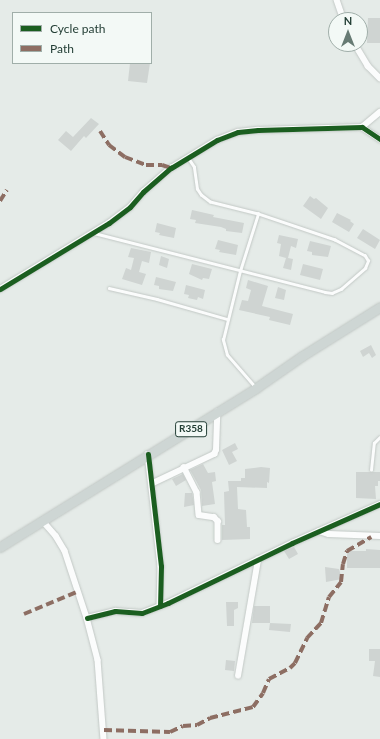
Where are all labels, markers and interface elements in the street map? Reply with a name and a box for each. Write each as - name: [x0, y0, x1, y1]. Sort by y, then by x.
- legend: [12, 12, 152, 64]
- north arrow: [328, 12, 368, 52]
- text: N: [344, 14, 352, 27]
- text: Cycle path: [50, 21, 105, 36]
- text: Path: [50, 41, 74, 56]
- road number: R358: [175, 421, 207, 437]

